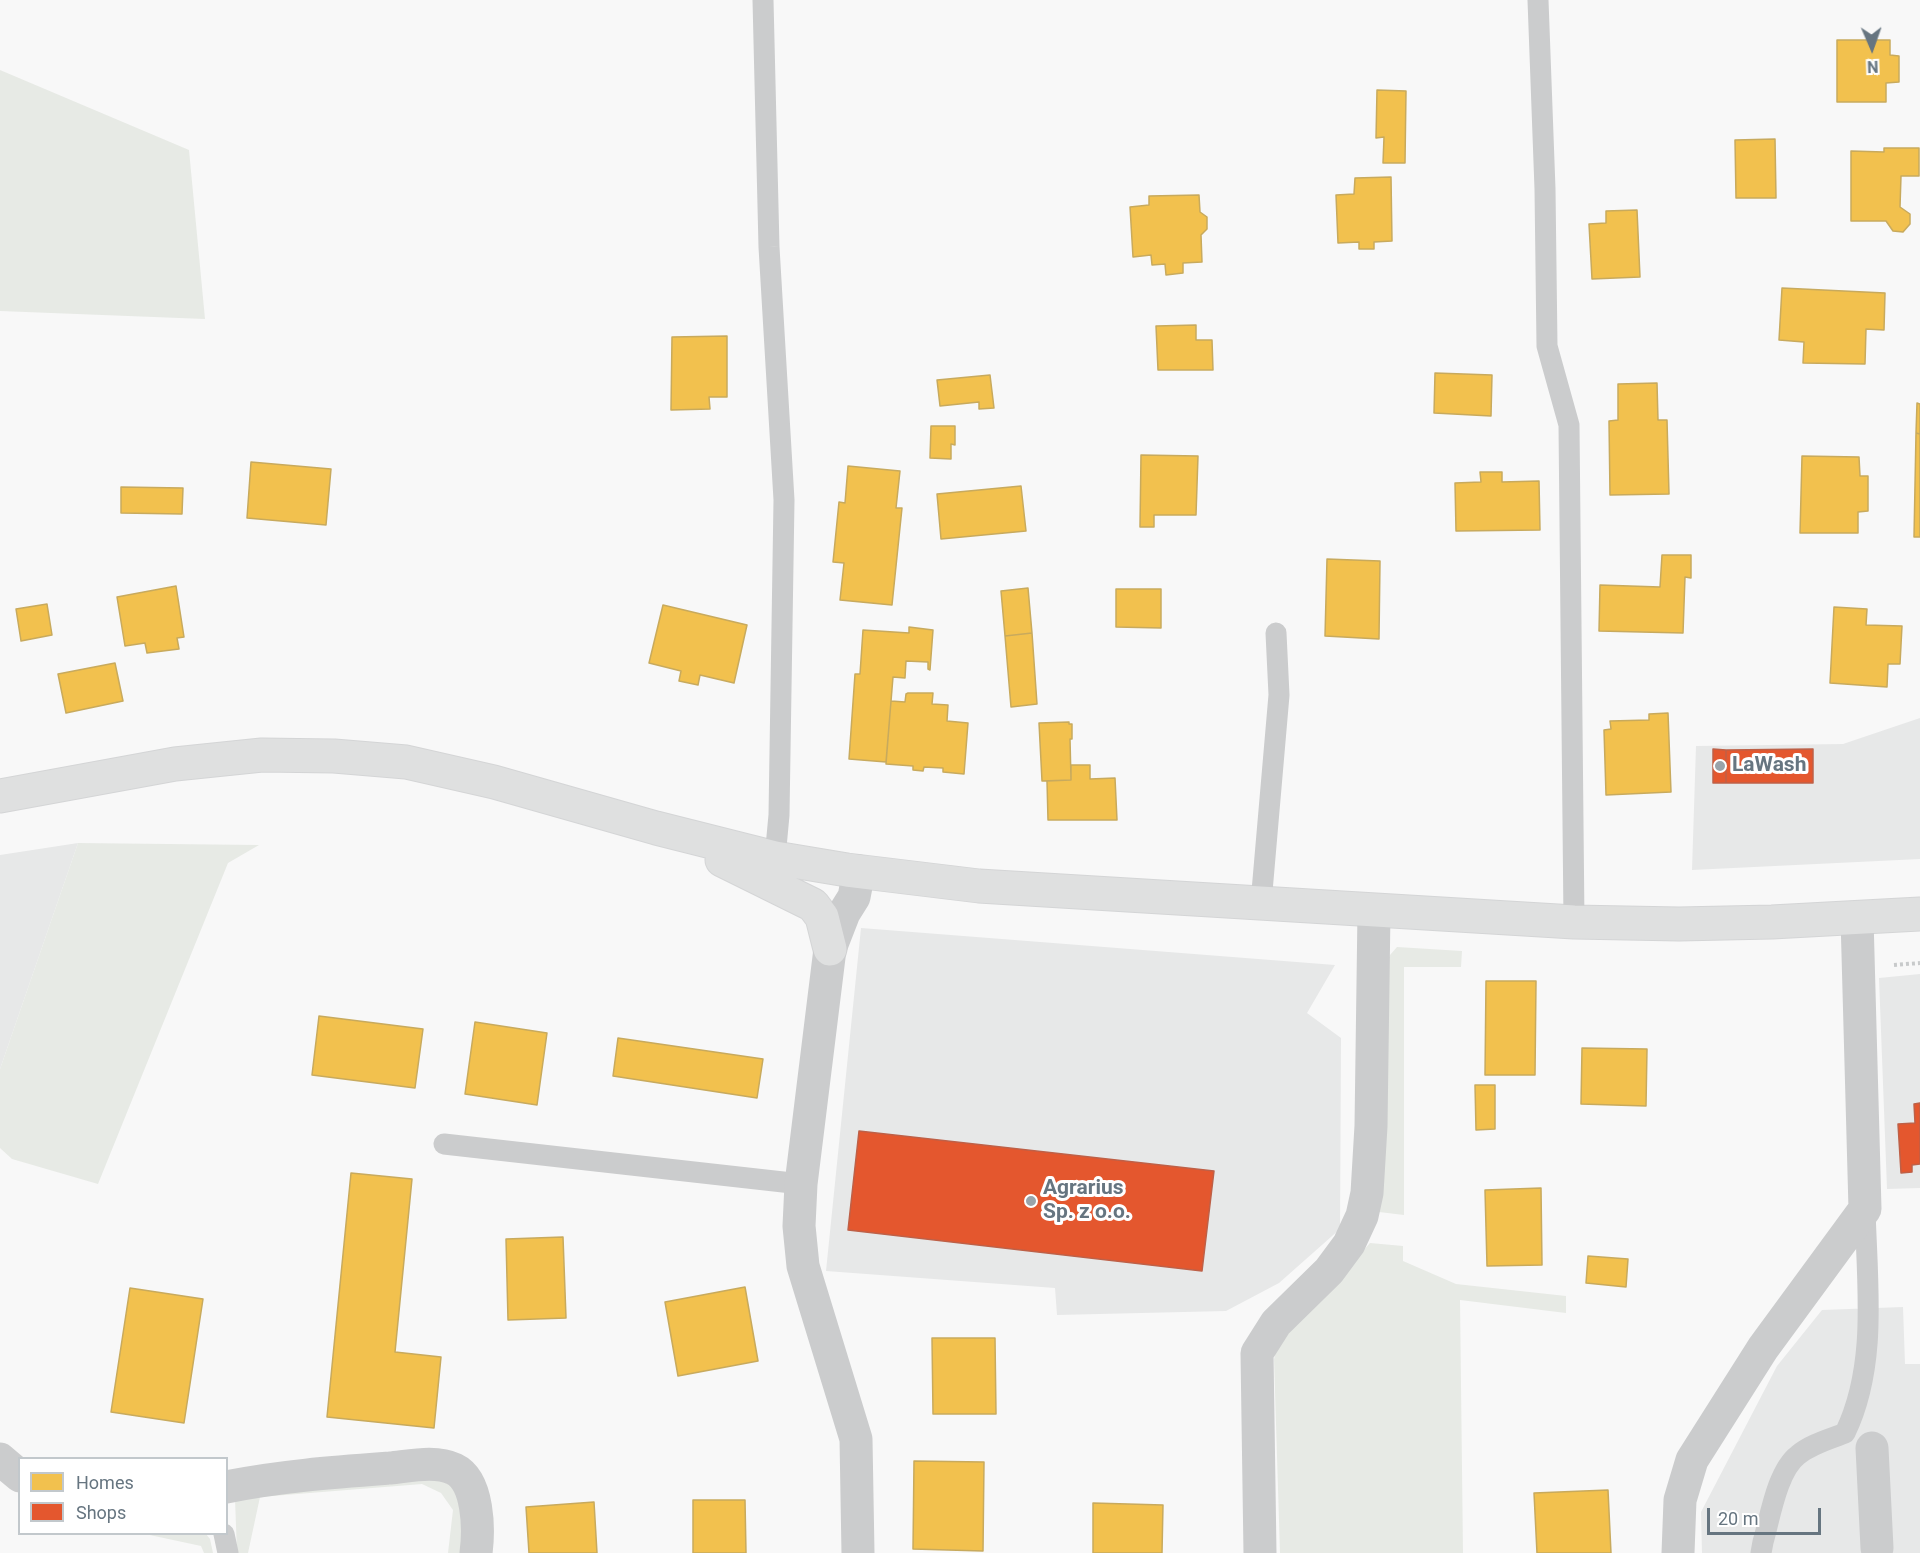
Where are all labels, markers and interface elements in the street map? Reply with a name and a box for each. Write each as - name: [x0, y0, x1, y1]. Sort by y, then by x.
- north arrow: [1842, 18, 1902, 78]
- text: N: [1867, 57, 1879, 76]
- place label: LaWash: [1732, 753, 1806, 779]
- marker: LaWash: [1713, 759, 1727, 773]
- place label: Agrarius Sp. z o.o.: [1043, 1176, 1131, 1226]
- marker: Agrarius Sp. z o.o.: [1024, 1194, 1038, 1208]
- legend: [18, 1457, 228, 1535]
- text: Homes: [76, 1472, 134, 1493]
- scale bar: [1710, 1496, 1824, 1534]
- text: Shops: [76, 1502, 126, 1523]
- text: 20 m: [1718, 1508, 1758, 1529]

